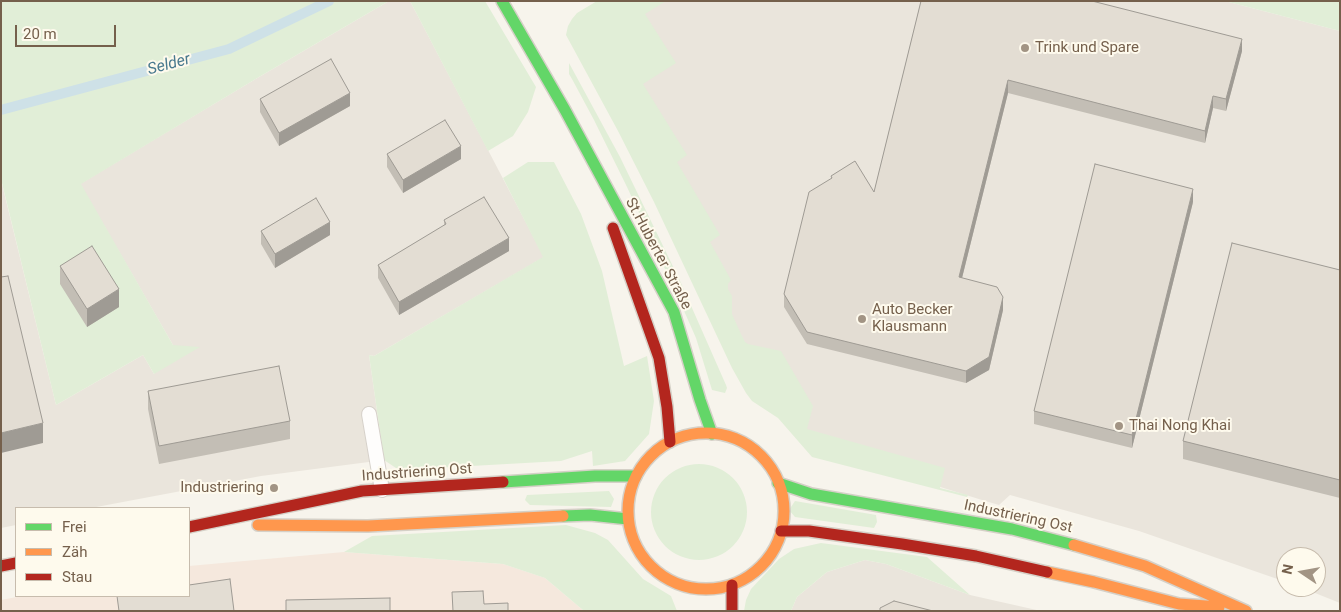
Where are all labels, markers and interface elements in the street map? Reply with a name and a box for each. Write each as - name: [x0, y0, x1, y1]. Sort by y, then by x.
- scale bar: [18, 15, 119, 47]
- text: 20 m: [23, 25, 57, 43]
- place label: Trink und Spare: [1035, 39, 1139, 57]
- marker: Trink und Spare: [1019, 42, 1031, 54]
- water label: Selder: [146, 50, 192, 80]
- street label: St.Huberter Straße: [621, 195, 695, 313]
- place label: Auto Becker Klausmann: [872, 301, 953, 336]
- marker: Auto Becker Klausmann: [856, 313, 868, 325]
- place label: Thai Nong Khai: [1129, 417, 1231, 435]
- marker: Thai Nong Khai: [1113, 420, 1125, 432]
- street label: Industriering Ost: [361, 460, 473, 486]
- place label: Industriering: [180, 479, 264, 497]
- marker: Industriering: [268, 482, 280, 494]
- street label: Industriering Ost: [962, 497, 1074, 537]
- legend: [15, 507, 190, 597]
- text: Frei: [62, 518, 87, 536]
- text: Zäh: [62, 543, 87, 561]
- north arrow: [1276, 547, 1326, 597]
- text: N: [1278, 563, 1296, 576]
- text: Stau: [62, 568, 92, 586]

